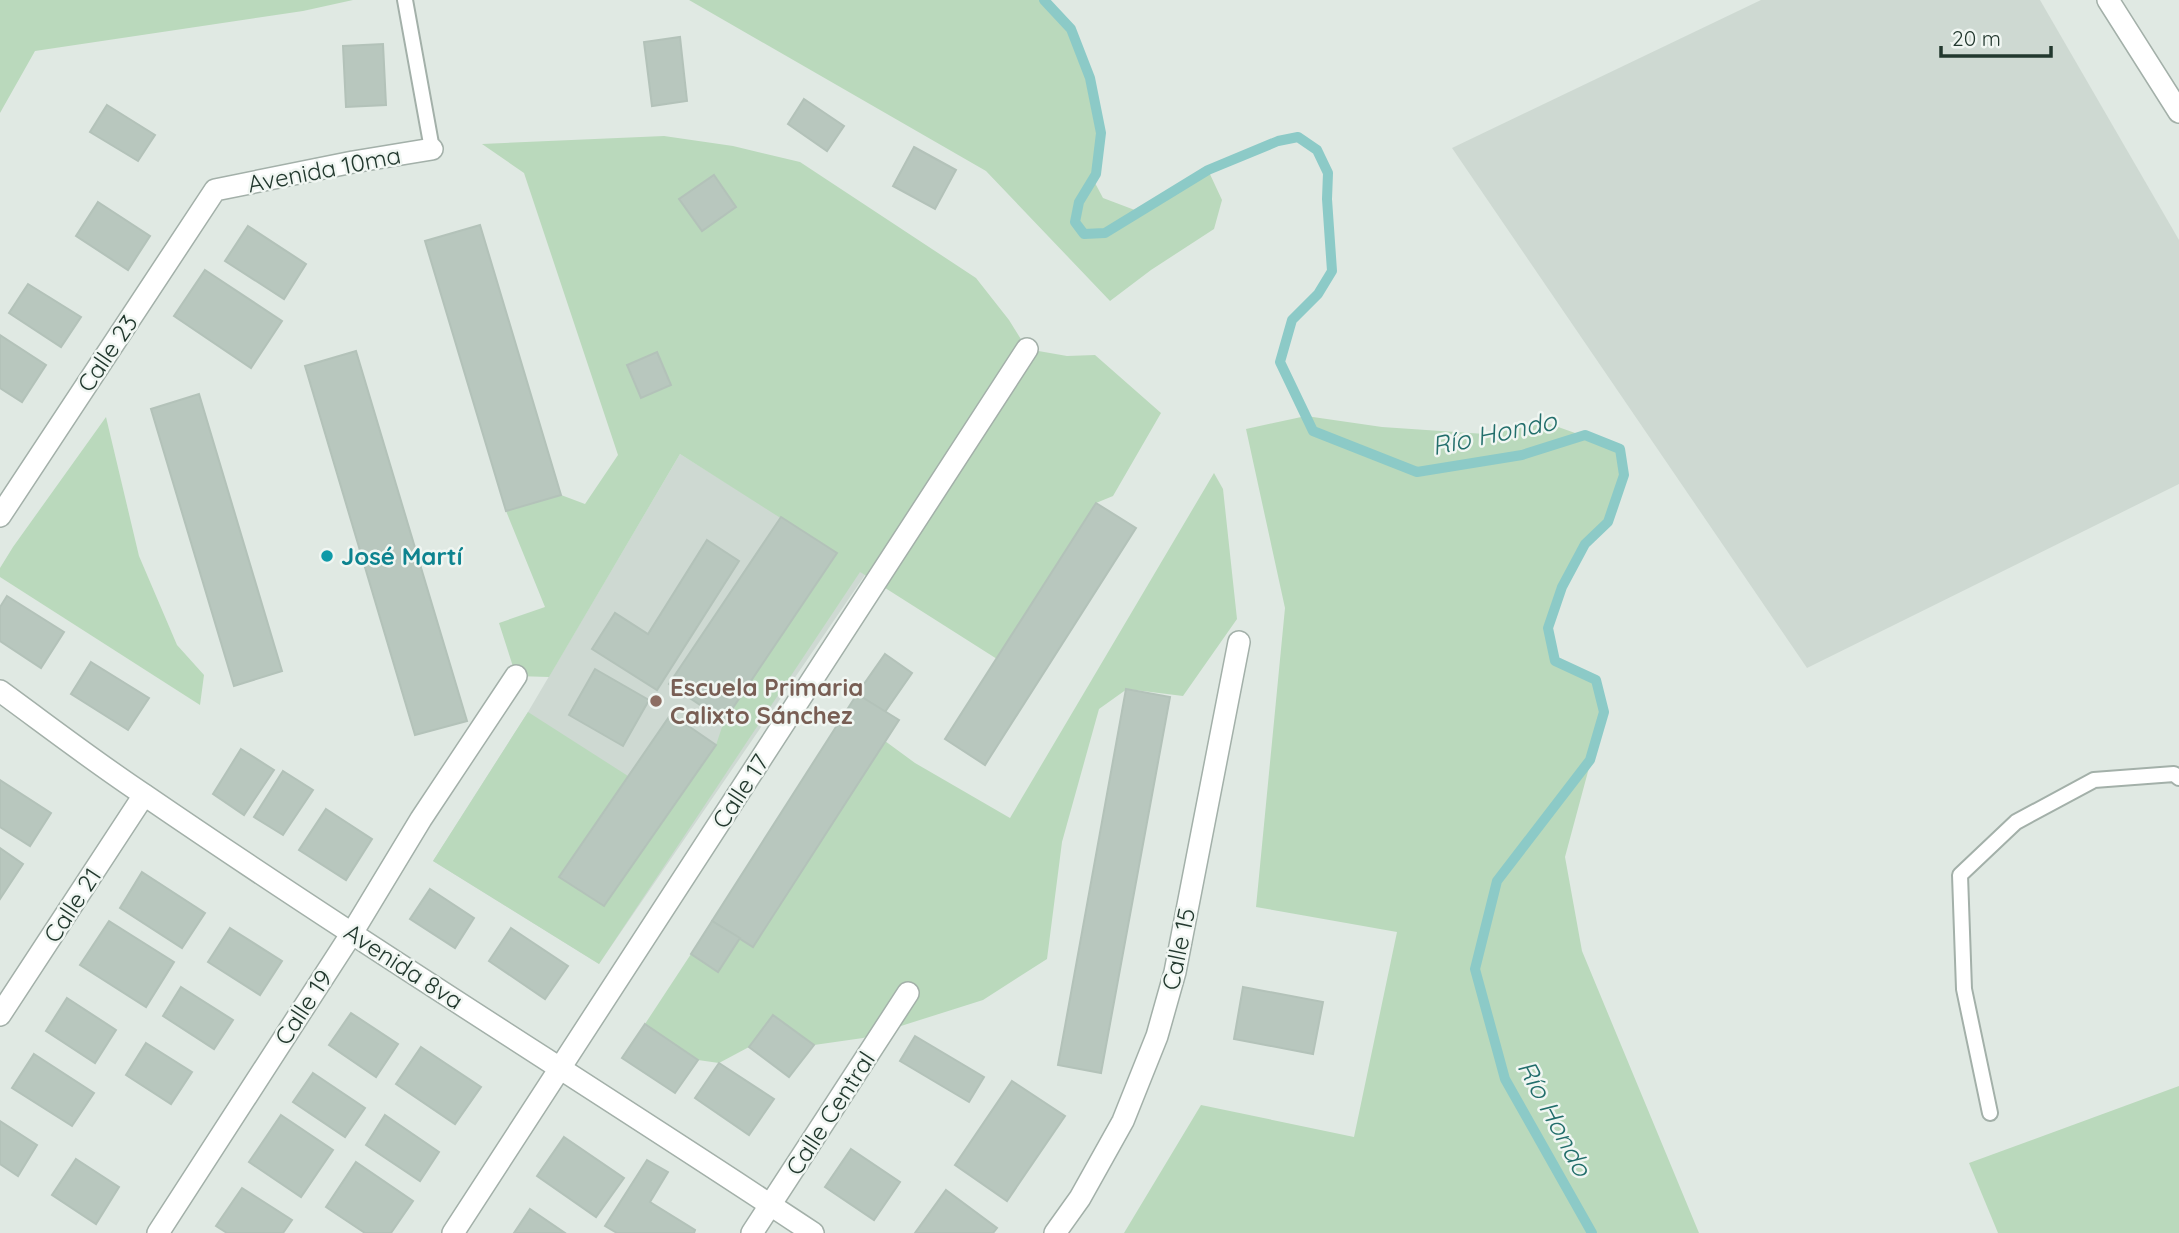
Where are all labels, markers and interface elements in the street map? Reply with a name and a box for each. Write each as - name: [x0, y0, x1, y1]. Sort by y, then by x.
- scale bar: [1941, 14, 2051, 58]
- text: 20 m: [1952, 25, 2001, 51]
- street label: Avenida 10ma: [245, 139, 403, 199]
- street label: Calle 23: [70, 309, 144, 397]
- water label: Río Hondo: [1429, 403, 1561, 462]
- place label: José Martí: [341, 541, 464, 571]
- marker: José Martí: [319, 548, 335, 564]
- place label: Escuela Primaria Calixto Sánchez: [670, 672, 863, 730]
- marker: Escuela Primaria Calixto Sánchez: [648, 693, 664, 709]
- street label: Calle 17: [705, 748, 775, 834]
- street label: Calle 21: [37, 862, 107, 948]
- street label: Calle 15: [1155, 905, 1201, 993]
- street label: Avenida 8va: [339, 916, 469, 1016]
- street label: Calle 19: [268, 964, 338, 1050]
- street label: Calle Central: [779, 1046, 881, 1180]
- water label: Río Hondo: [1511, 1054, 1600, 1183]

